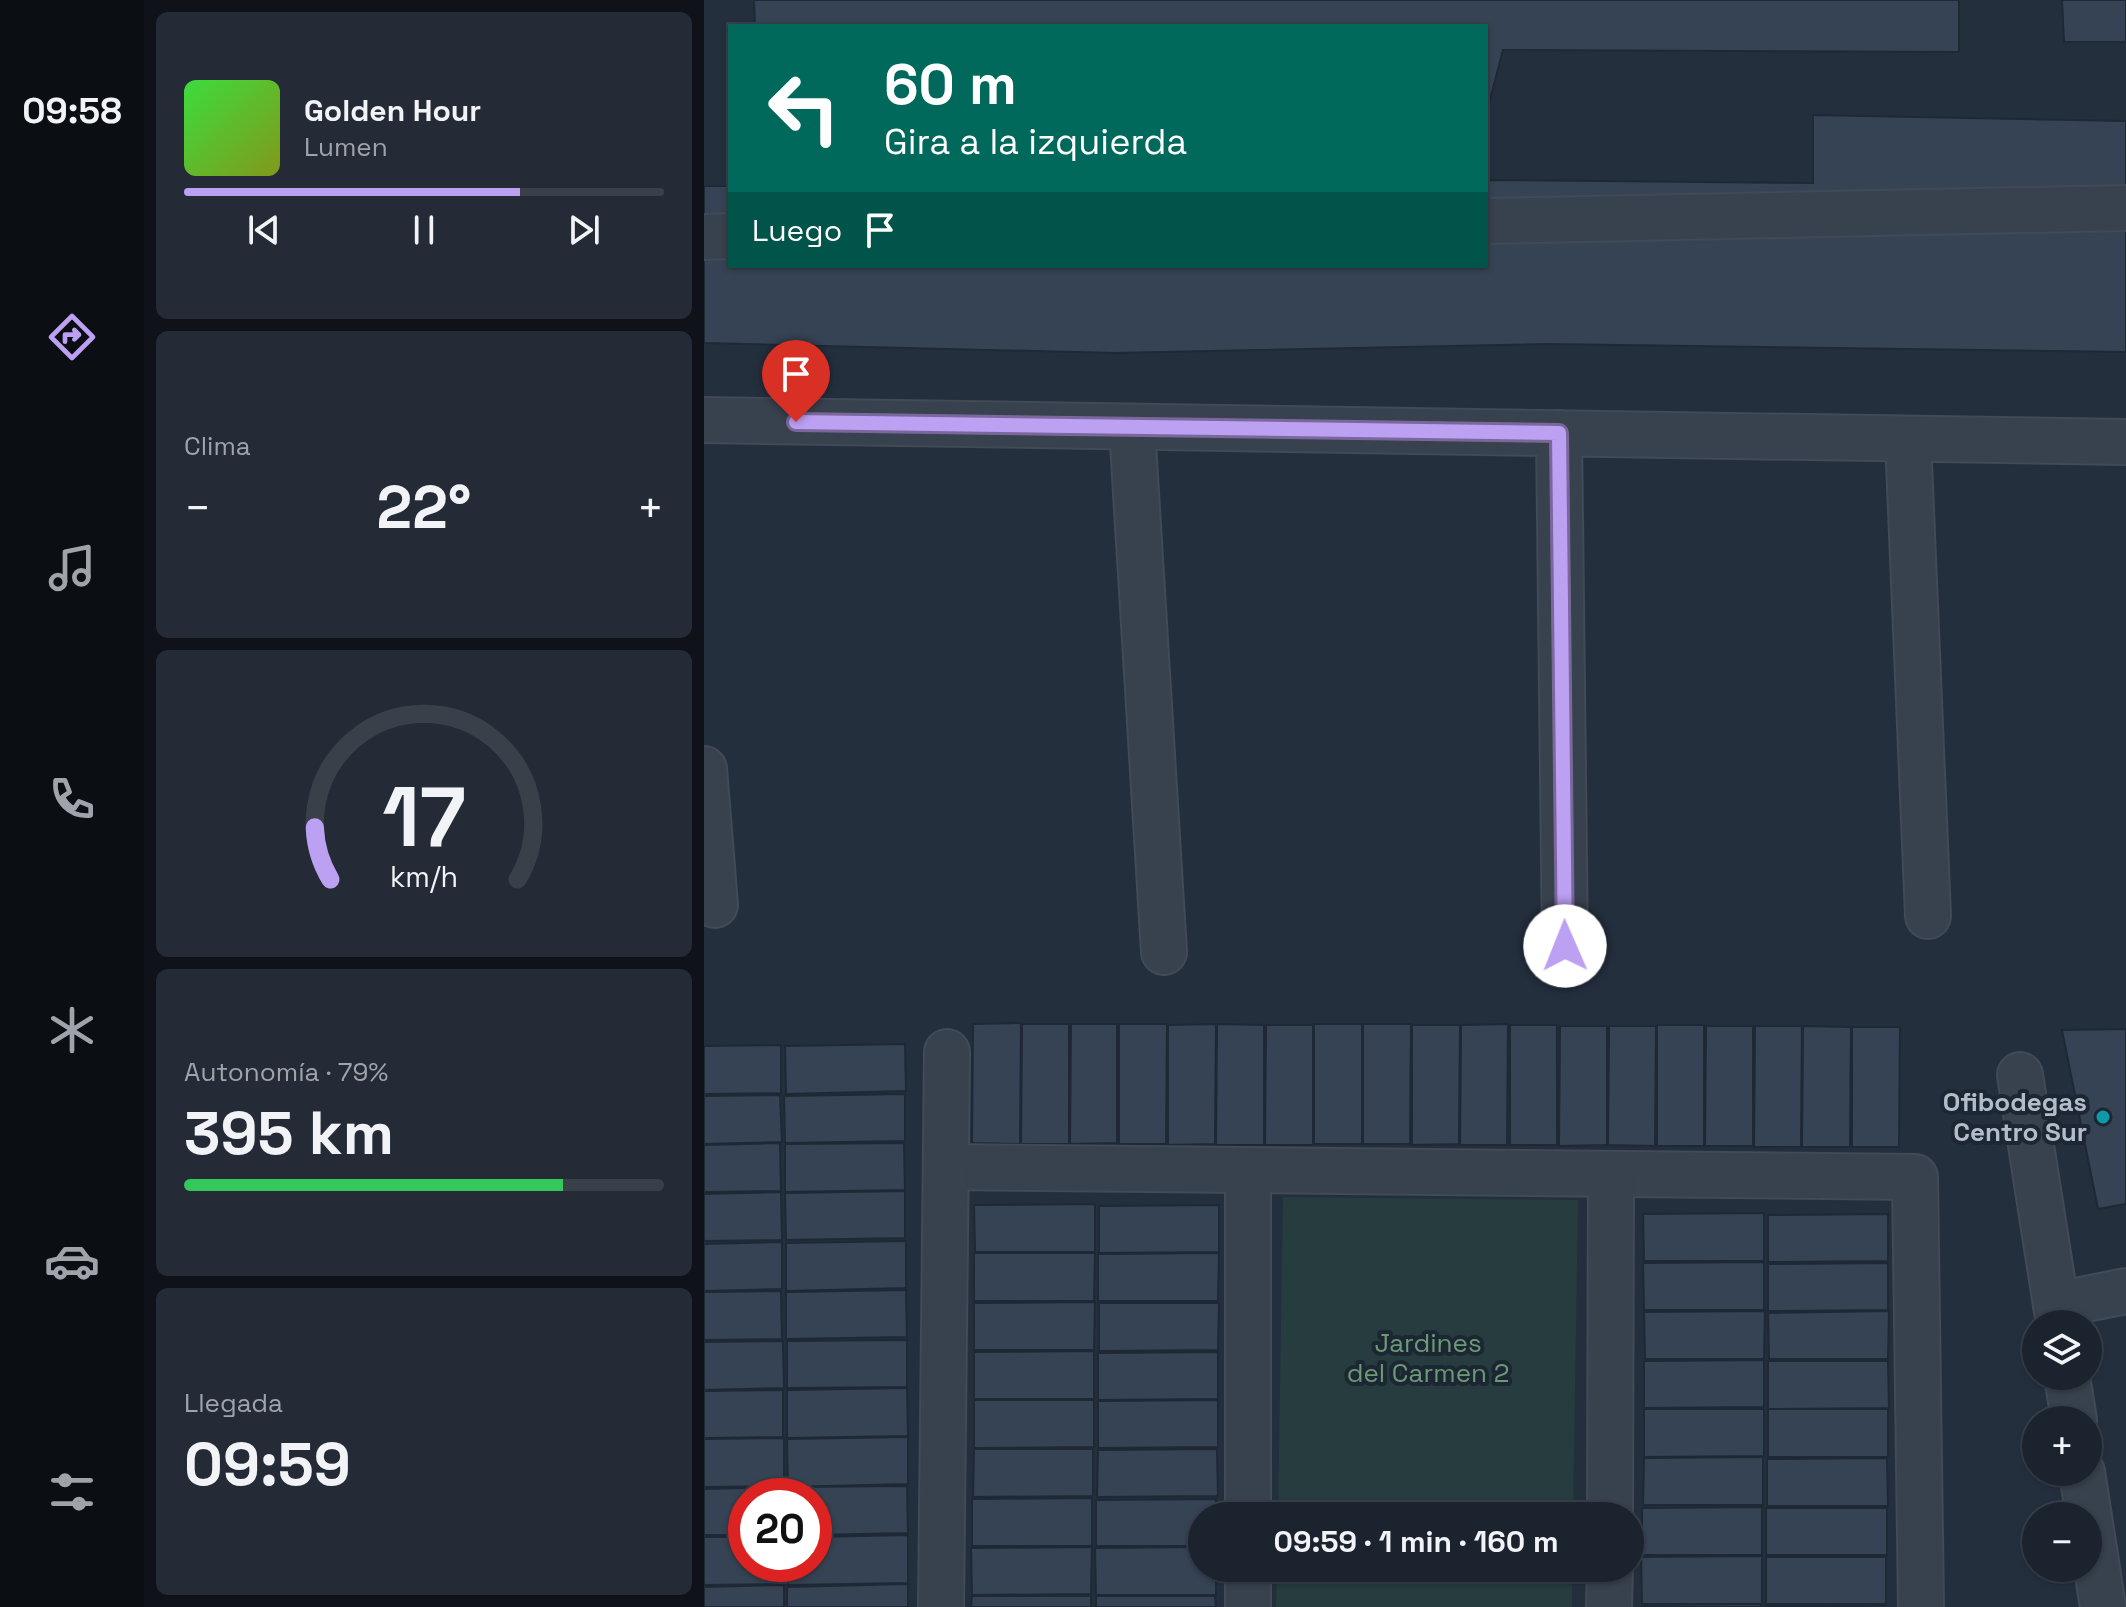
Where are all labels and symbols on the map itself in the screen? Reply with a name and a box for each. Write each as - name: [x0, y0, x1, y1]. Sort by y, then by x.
- pin: [762, 340, 830, 422]
- position arrow: [1523, 904, 1607, 988]
- place label: Ofibodegas Centro Sur: [1943, 1085, 2087, 1149]
- marker: Ofibodegas Centro Sur: [2094, 1108, 2112, 1126]
- park label: Jardines del Carmen 2: [1347, 1326, 1509, 1390]
- speed limit sign: 20: [728, 1478, 832, 1582]

